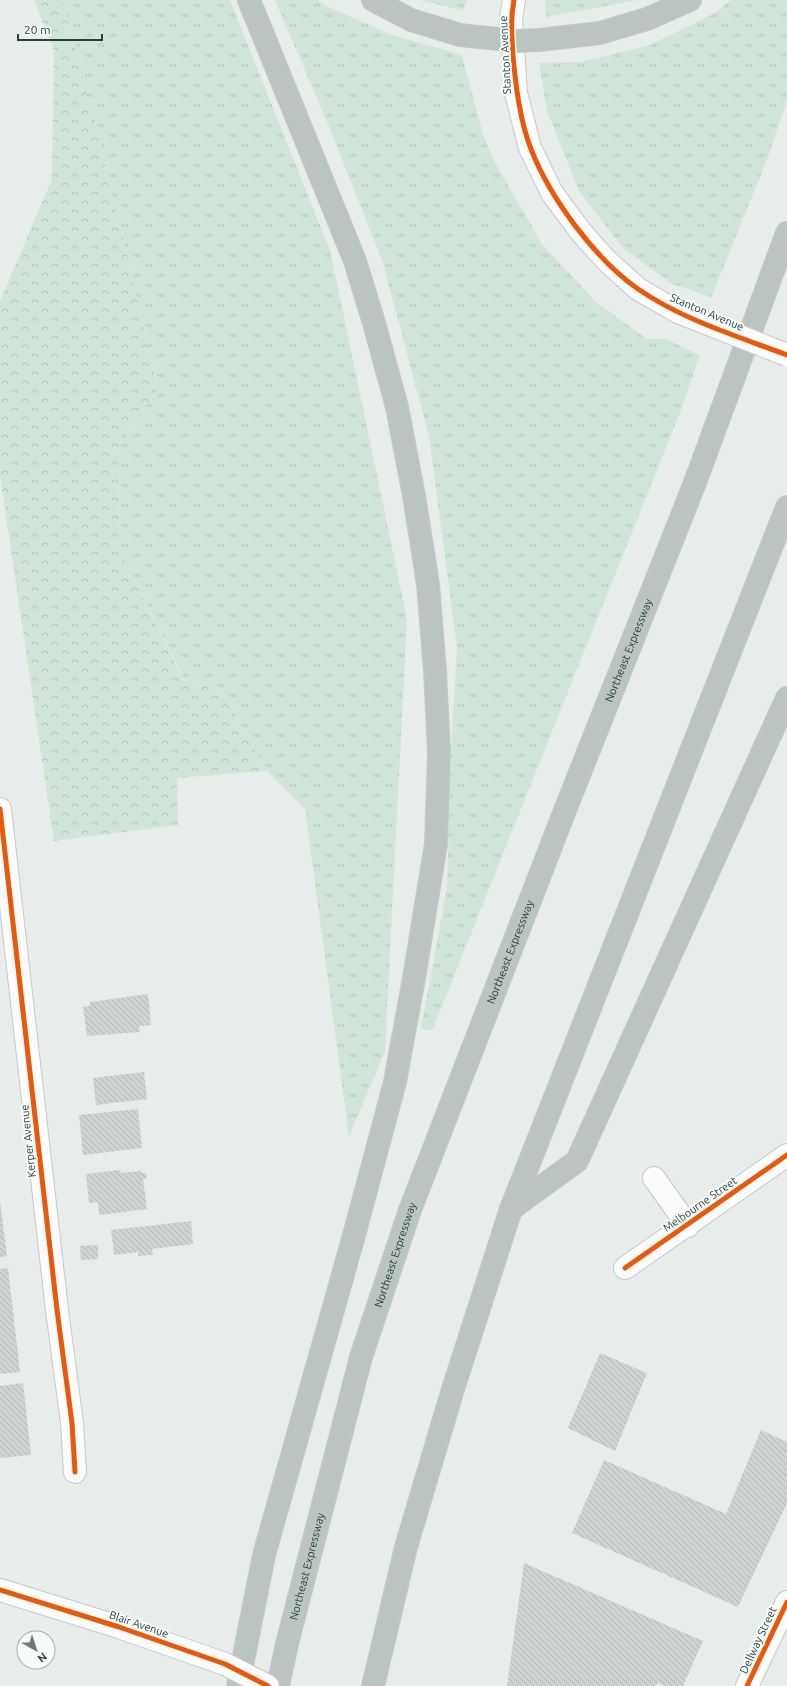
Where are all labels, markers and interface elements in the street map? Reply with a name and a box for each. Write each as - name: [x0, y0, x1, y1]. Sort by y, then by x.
- street label: Stanton Avenue: [497, 15, 513, 95]
- scale bar: [18, 16, 102, 42]
- text: 20 m: [24, 23, 51, 36]
- street label: Stanton Avenue: [668, 291, 746, 333]
- street label: Northeast Expressway: [603, 596, 655, 704]
- street label: Northeast Expressway: [485, 898, 536, 1005]
- street label: Kerper Avenue: [18, 1104, 38, 1178]
- street label: Melbourne Street: [661, 1174, 740, 1234]
- street label: Northeast Expressway: [372, 1200, 419, 1309]
- street label: Northeast Expressway: [287, 1511, 327, 1621]
- street label: Dellway Street: [737, 1604, 779, 1675]
- street label: Blair Avenue: [108, 1608, 170, 1640]
- north arrow: [16, 1630, 56, 1670]
- text: N: [35, 1651, 49, 1665]

